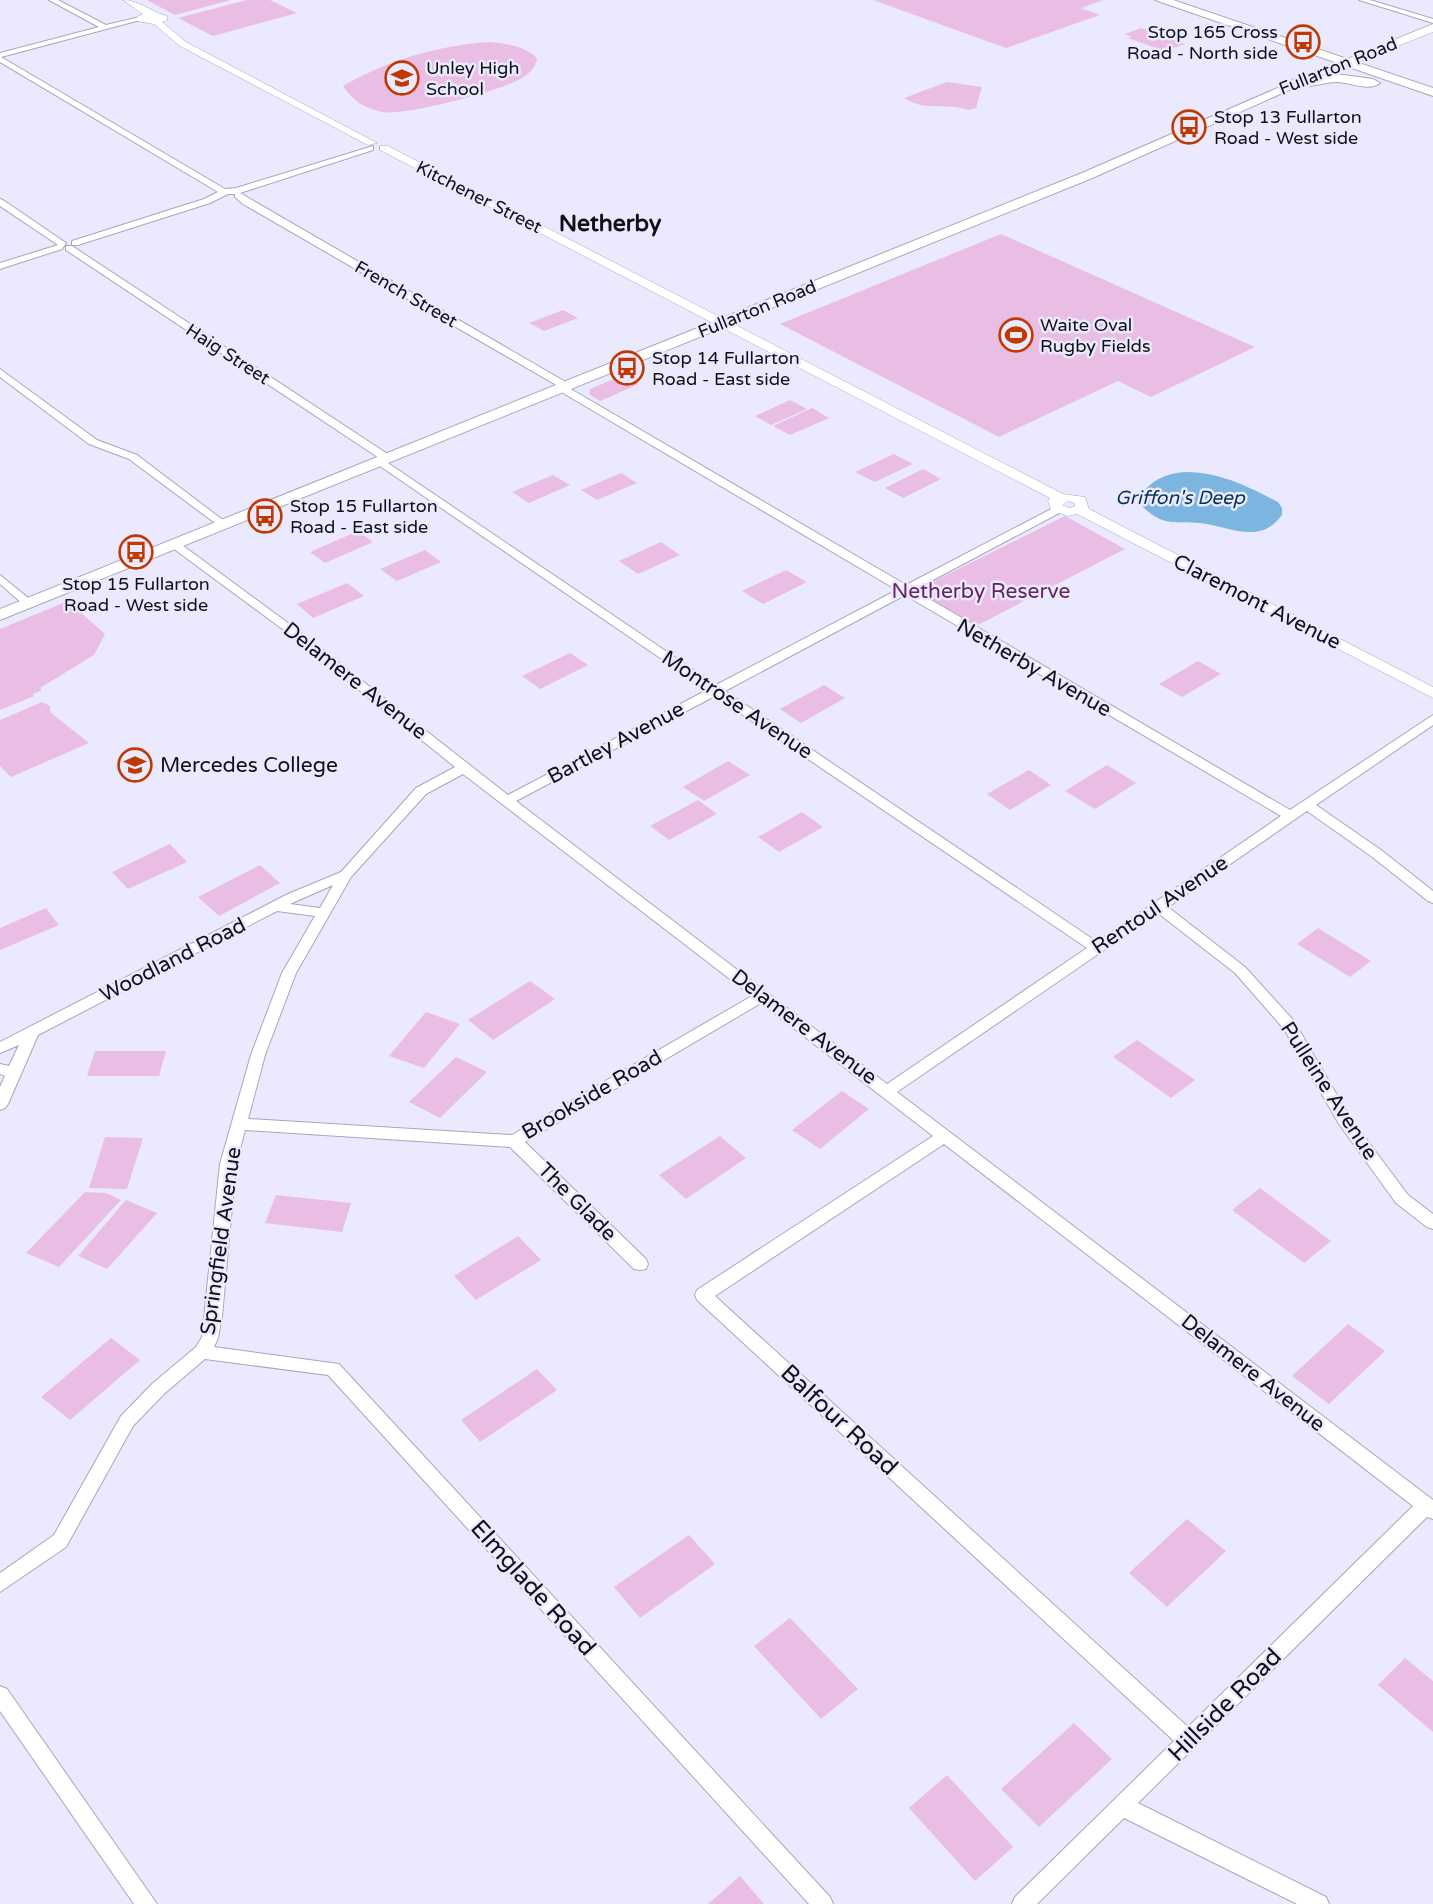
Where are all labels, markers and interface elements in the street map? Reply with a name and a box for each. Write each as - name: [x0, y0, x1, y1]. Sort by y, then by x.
- place label: Stop 165 Cross Road - North side: [1127, 21, 1278, 64]
- bus stop icon: Stop 165 Cross Road - North side: [1284, 23, 1322, 61]
- street label: Fullarton Road: [1276, 32, 1400, 100]
- place label: Unley High School: [426, 57, 519, 100]
- school or university icon: Unley High School: [383, 59, 421, 97]
- place label: Stop 13 Fullarton Road - West side: [1214, 106, 1362, 149]
- bus stop icon: Stop 13 Fullarton Road - West side: [1170, 108, 1208, 146]
- street label: Kitchener Street: [412, 156, 546, 238]
- district label: Netherby: [559, 210, 662, 238]
- street label: French Street: [351, 256, 461, 332]
- street label: Fullarton Road: [695, 275, 819, 343]
- place label: Waite Oval Rugby Fields: [1040, 314, 1151, 357]
- sports icon: Waite Oval Rugby Fields: [997, 316, 1035, 354]
- street label: Haig Street: [182, 319, 274, 389]
- place label: Stop 14 Fullarton Road - East side: [652, 347, 800, 390]
- bus stop icon: Stop 14 Fullarton Road - East side: [608, 349, 646, 387]
- water label: Griffon's Deep: [1115, 487, 1246, 509]
- place label: Stop 15 Fullarton Road - East side: [290, 495, 438, 538]
- bus stop icon: Stop 15 Fullarton Road - East side: [246, 497, 284, 535]
- bus stop icon: Stop 15 Fullarton Road - West side: [117, 533, 155, 571]
- street label: Claremont Avenue: [1169, 549, 1345, 655]
- place label: Stop 15 Fullarton Road - West side: [62, 573, 210, 616]
- park label: Netherby Reserve: [892, 579, 1070, 604]
- street label: Netherby Avenue: [952, 614, 1116, 722]
- street label: Delamere Avenue: [278, 617, 432, 745]
- street label: Montrose Avenue: [657, 645, 817, 765]
- street label: Bartley Avenue: [543, 696, 689, 790]
- school or university icon: Mercedes College: [116, 746, 154, 784]
- place label: Mercedes College: [160, 753, 338, 778]
- street label: Rentoul Avenue: [1087, 850, 1233, 960]
- street label: Woodland Road: [96, 912, 250, 1008]
- street label: Delamere Avenue: [726, 964, 882, 1090]
- street label: Pulleine Avenue: [1275, 1017, 1383, 1165]
- street label: Brookside Road: [517, 1045, 667, 1145]
- street label: Springfield Avenue: [195, 1145, 247, 1337]
- street label: The Glade: [532, 1157, 622, 1247]
- street label: Delamere Avenue: [1176, 1309, 1330, 1437]
- street label: Balfour Road: [774, 1358, 904, 1482]
- street label: Elmglade Road: [464, 1514, 602, 1662]
- street label: Hillside Road: [1162, 1642, 1288, 1768]

